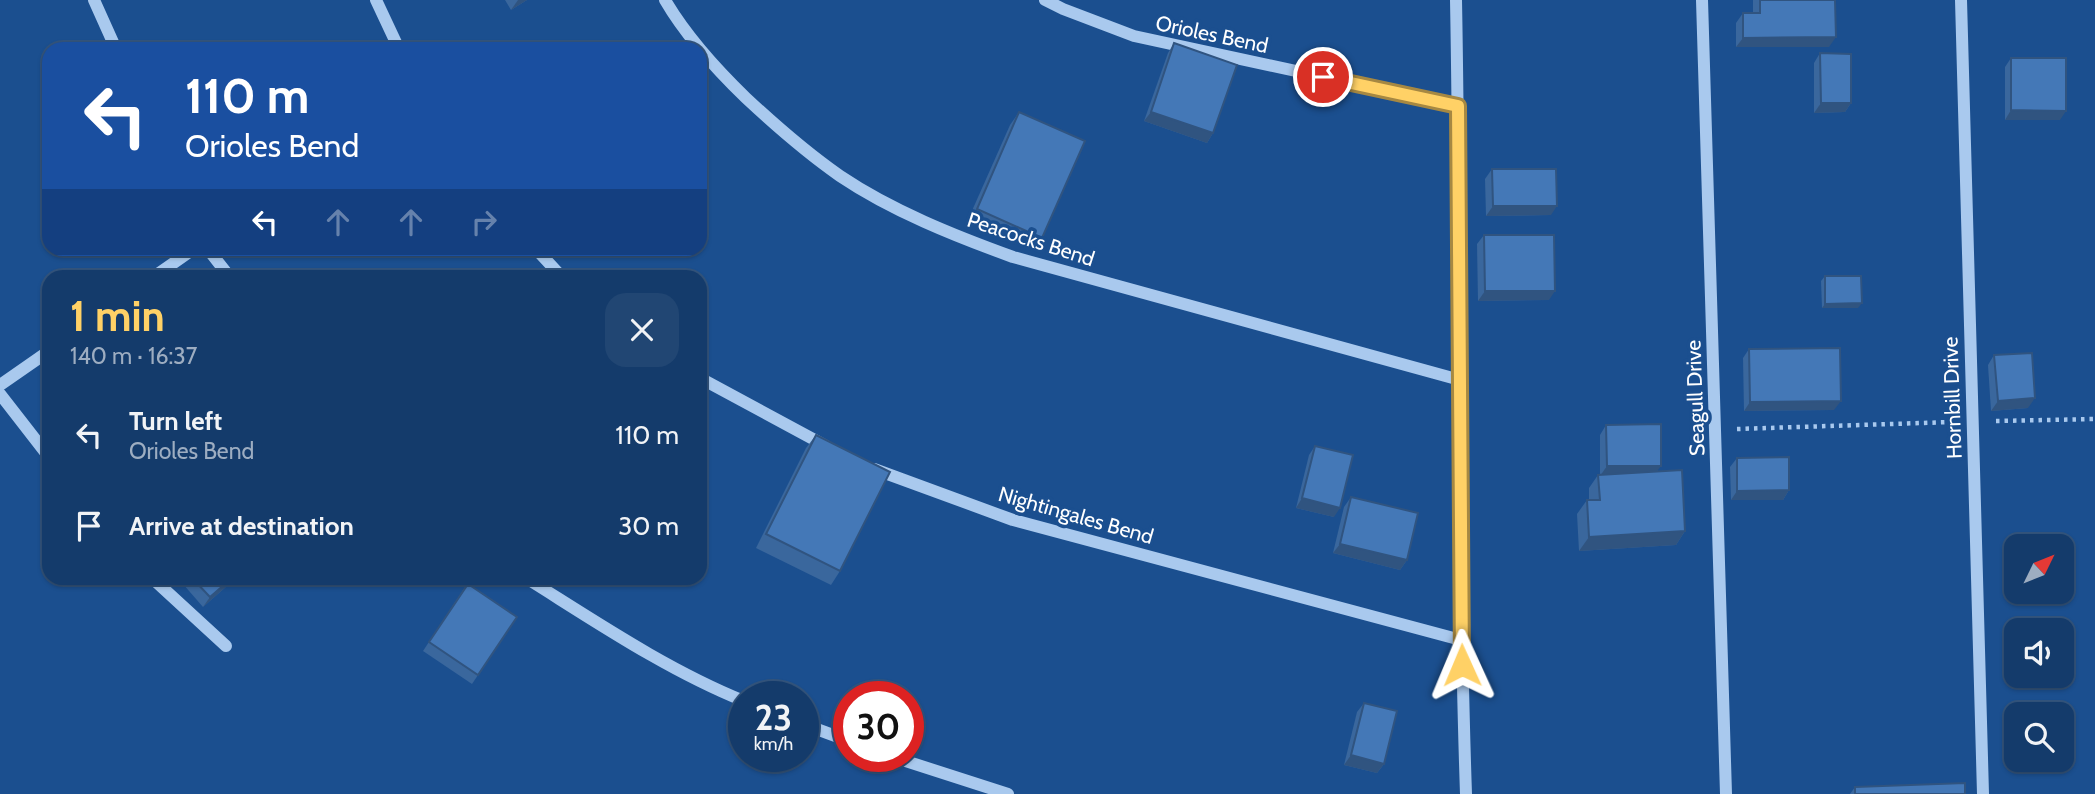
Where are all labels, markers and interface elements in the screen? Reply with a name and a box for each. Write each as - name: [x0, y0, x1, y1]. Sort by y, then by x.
- street label: Orioles Bend: [1153, 10, 1271, 58]
- pin: [1293, 47, 1353, 107]
- icon: arrive: [1304, 58, 1342, 96]
- text: 110 m: [185, 66, 309, 125]
- icon: left: [70, 70, 161, 161]
- text: Orioles Bend: [185, 126, 359, 165]
- icon: left: [246, 203, 284, 241]
- icon: ahead: [319, 203, 357, 241]
- icon: ahead: [392, 203, 430, 241]
- icon: right: [465, 203, 503, 241]
- street label: Peacocks Bend: [964, 207, 1098, 271]
- text: 1 min: [70, 290, 165, 342]
- button: close: [605, 293, 679, 367]
- street label: Hornbill Drive: [1937, 336, 1967, 460]
- street label: Seagull Drive: [1680, 339, 1710, 457]
- text: 140 m · 16:37: [70, 342, 197, 370]
- text: Turn left: [129, 405, 222, 437]
- icon: left: [70, 416, 108, 454]
- text: 110 m: [615, 419, 679, 451]
- text: Orioles Bend: [129, 437, 254, 465]
- street label: Nightingales Bend: [996, 481, 1156, 549]
- icon: arrive: [70, 507, 108, 545]
- text: Arrive at destination: [129, 510, 354, 542]
- text: 30 m: [618, 510, 679, 542]
- north arrow: [2004, 534, 2074, 604]
- map controls: [2004, 534, 2074, 772]
- button: sound: [2004, 618, 2074, 688]
- position arrow: [1425, 628, 1499, 702]
- speed limit sign: 30: [833, 681, 924, 772]
- text: 23: [755, 696, 792, 739]
- button: search: [2004, 702, 2074, 772]
- text: km/h: [754, 733, 793, 755]

